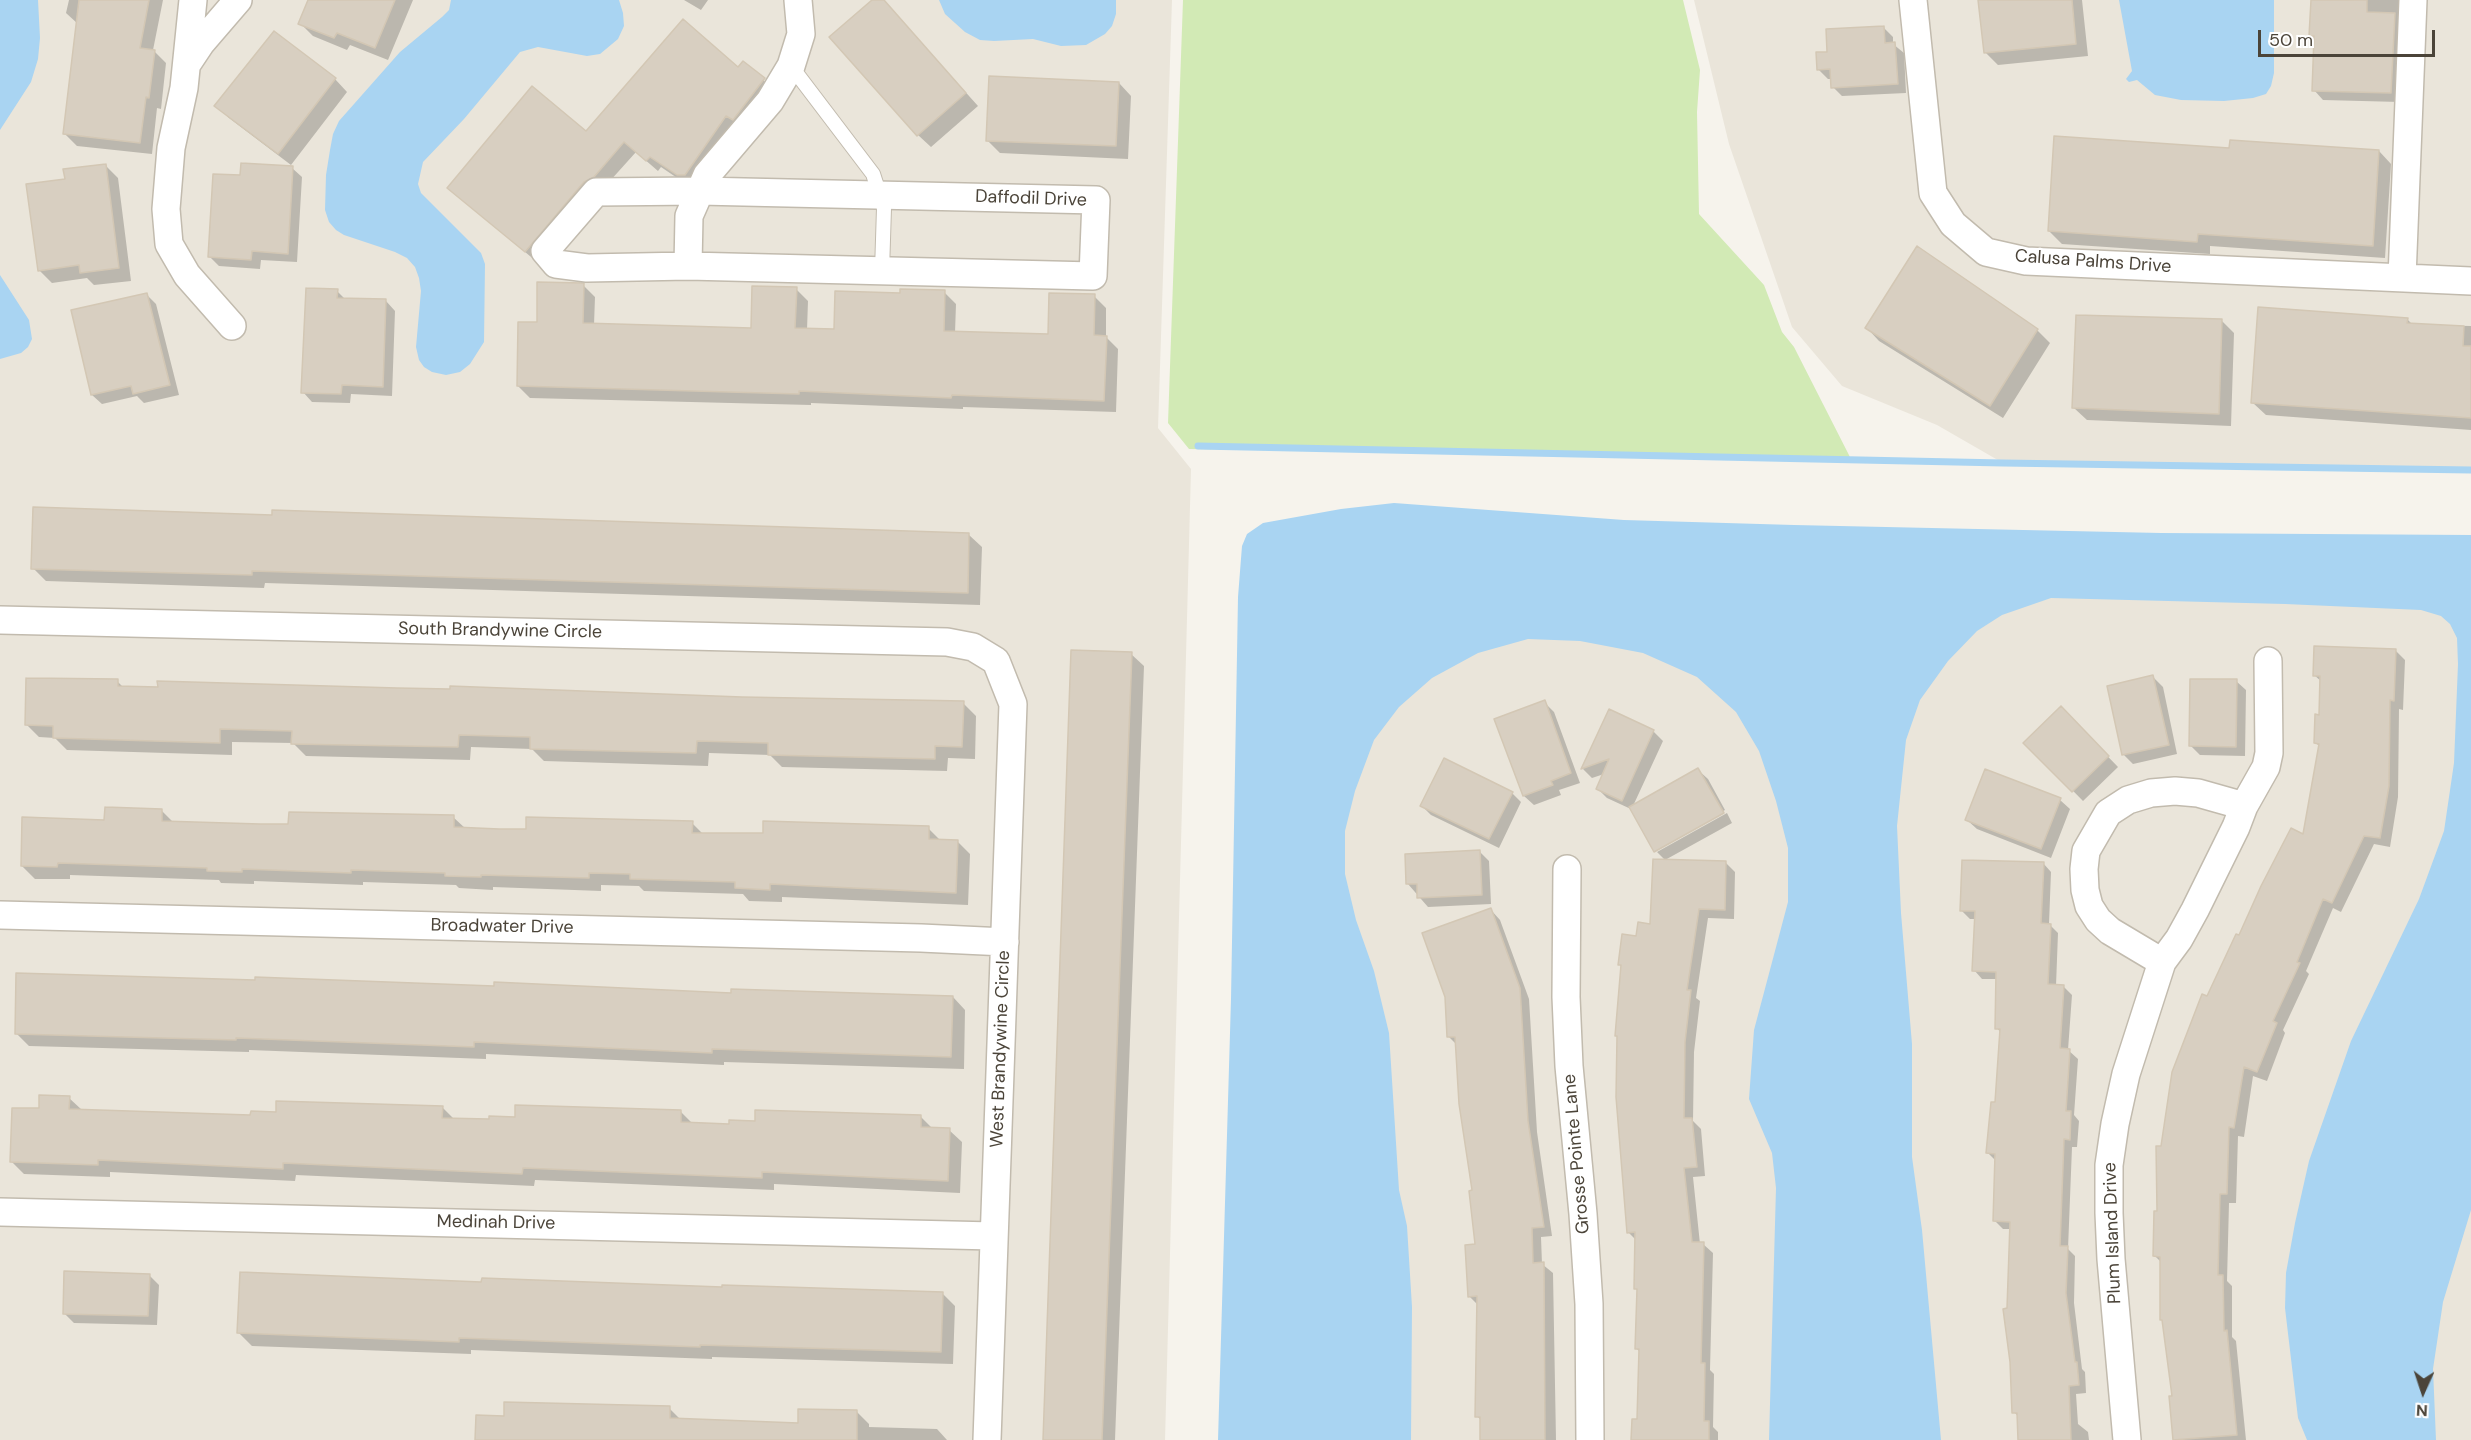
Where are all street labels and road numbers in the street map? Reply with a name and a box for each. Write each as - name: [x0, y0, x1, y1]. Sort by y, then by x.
- street label: Daffodil Drive: [975, 186, 1087, 212]
- street label: Calusa Palms Drive: [2014, 246, 2172, 278]
- street label: South Brandywine Circle: [398, 618, 602, 644]
- street label: Broadwater Drive: [430, 915, 574, 939]
- street label: West Brandywine Circle: [987, 950, 1015, 1148]
- street label: Grosse Pointe Lane: [1559, 1073, 1595, 1235]
- street label: Plum Island Drive: [2100, 1162, 2126, 1304]
- street label: Medinah Drive: [436, 1211, 556, 1235]

